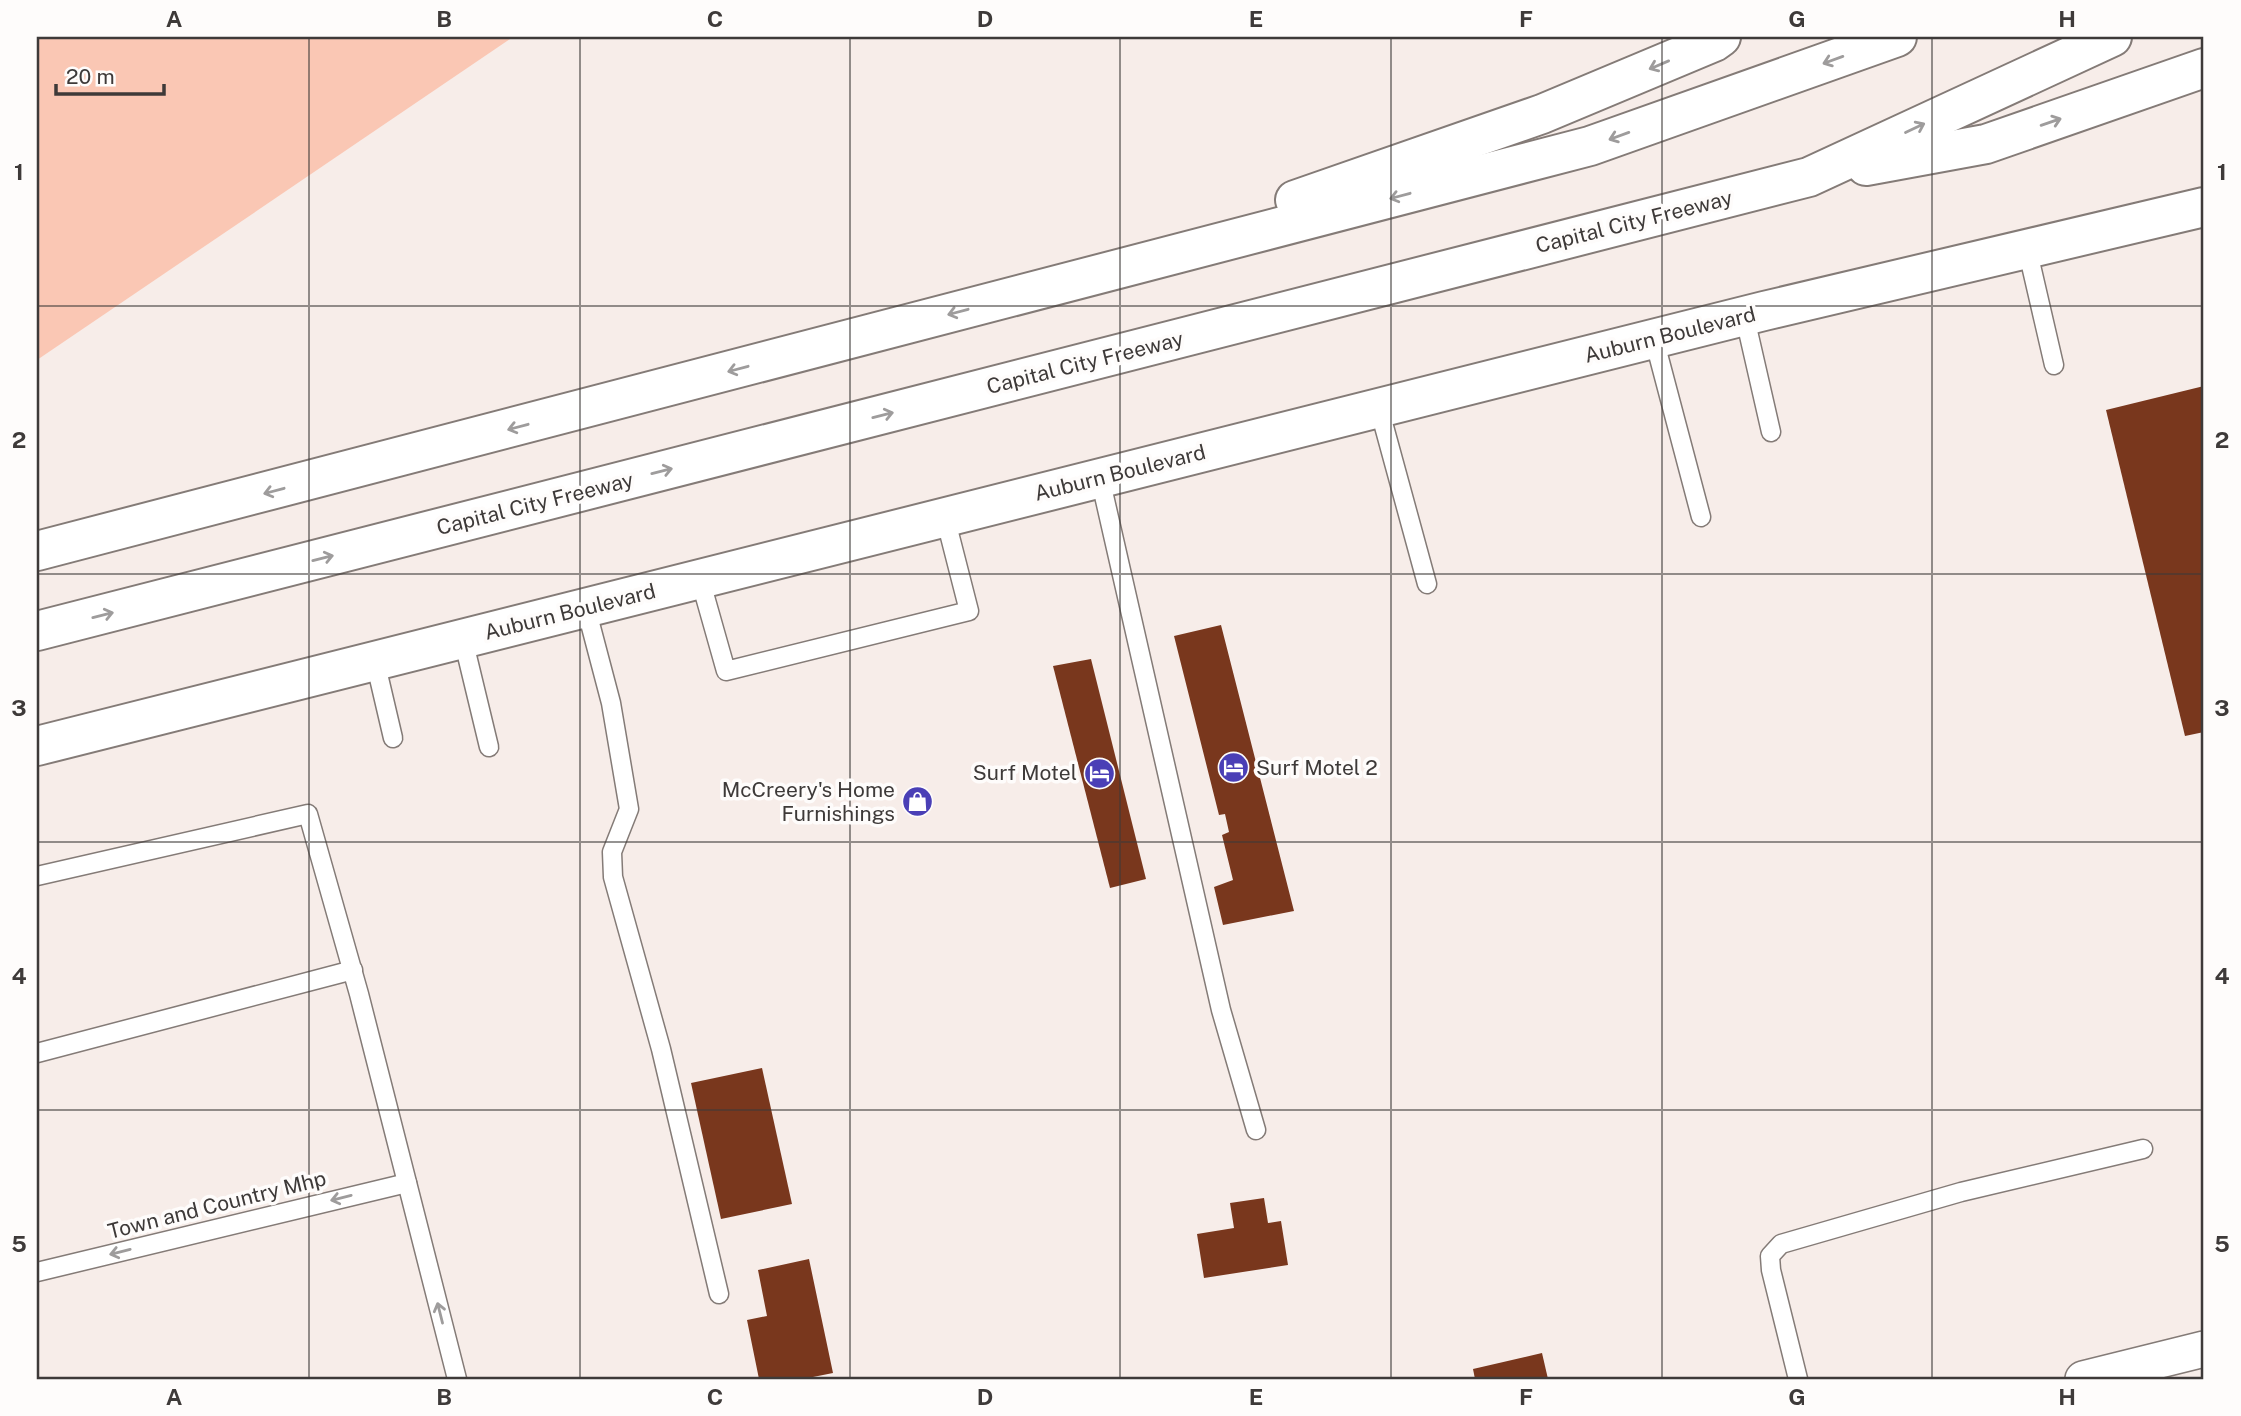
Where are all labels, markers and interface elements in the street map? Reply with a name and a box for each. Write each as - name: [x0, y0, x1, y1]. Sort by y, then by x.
- text: A: [166, 5, 183, 32]
- text: B: [436, 5, 452, 32]
- text: C: [707, 5, 723, 32]
- text: D: [977, 5, 993, 32]
- text: E: [1249, 5, 1263, 32]
- text: F: [1519, 5, 1533, 32]
- text: G: [1788, 5, 1806, 32]
- text: H: [2058, 5, 2076, 32]
- scale bar: [56, 52, 164, 96]
- one-way arrow: [1823, 55, 1845, 67]
- one-way arrow: [1649, 59, 1670, 72]
- text: 20 m: [66, 64, 115, 89]
- one-way arrow: [2040, 115, 2062, 128]
- one-way arrow: [1904, 121, 1925, 134]
- one-way arrow: [1608, 131, 1630, 143]
- text: 1: [14, 158, 24, 185]
- text: 1: [2217, 158, 2227, 185]
- street label: Capital City Freeway: [1533, 185, 1735, 258]
- one-way arrow: [1389, 190, 1411, 203]
- street label: Auburn Boulevard: [1582, 301, 1758, 368]
- one-way arrow: [947, 306, 970, 319]
- street label: Capital City Freeway: [984, 326, 1186, 399]
- one-way arrow: [727, 363, 750, 376]
- one-way arrow: [871, 407, 893, 420]
- one-way arrow: [507, 421, 530, 434]
- text: 2: [12, 426, 26, 453]
- text: 2: [2215, 426, 2229, 453]
- street label: Auburn Boulevard: [1032, 439, 1208, 506]
- one-way arrow: [650, 464, 673, 477]
- street label: Capital City Freeway: [434, 467, 636, 540]
- one-way arrow: [263, 485, 286, 498]
- one-way arrow: [311, 551, 334, 564]
- street label: Auburn Boulevard: [482, 578, 658, 645]
- one-way arrow: [92, 607, 114, 620]
- text: 3: [11, 694, 27, 721]
- text: 3: [2214, 694, 2230, 721]
- hotel icon: Surf Motel 2: [1216, 751, 1250, 785]
- place label: Surf Motel 2: [1256, 755, 1378, 780]
- hotel icon: Surf Motel: [1083, 756, 1117, 790]
- place label: Surf Motel: [973, 760, 1077, 785]
- place label: McCreery's Home Furnishings: [722, 777, 895, 826]
- shop icon: McCreery's Home Furnishings: [901, 785, 935, 819]
- text: 4: [11, 962, 27, 989]
- text: 4: [2214, 962, 2230, 989]
- street label: Town and Country Mhp: [105, 1165, 329, 1244]
- one-way arrow: [330, 1192, 353, 1206]
- text: 5: [11, 1230, 27, 1257]
- text: 5: [2214, 1230, 2230, 1257]
- one-way arrow: [109, 1246, 131, 1259]
- one-way arrow: [433, 1302, 446, 1325]
- text: A: [166, 1383, 183, 1410]
- text: B: [436, 1383, 452, 1410]
- text: C: [707, 1383, 723, 1410]
- text: D: [977, 1383, 993, 1410]
- text: E: [1249, 1383, 1263, 1410]
- text: F: [1519, 1383, 1533, 1410]
- text: G: [1788, 1383, 1806, 1410]
- text: H: [2058, 1383, 2076, 1410]

